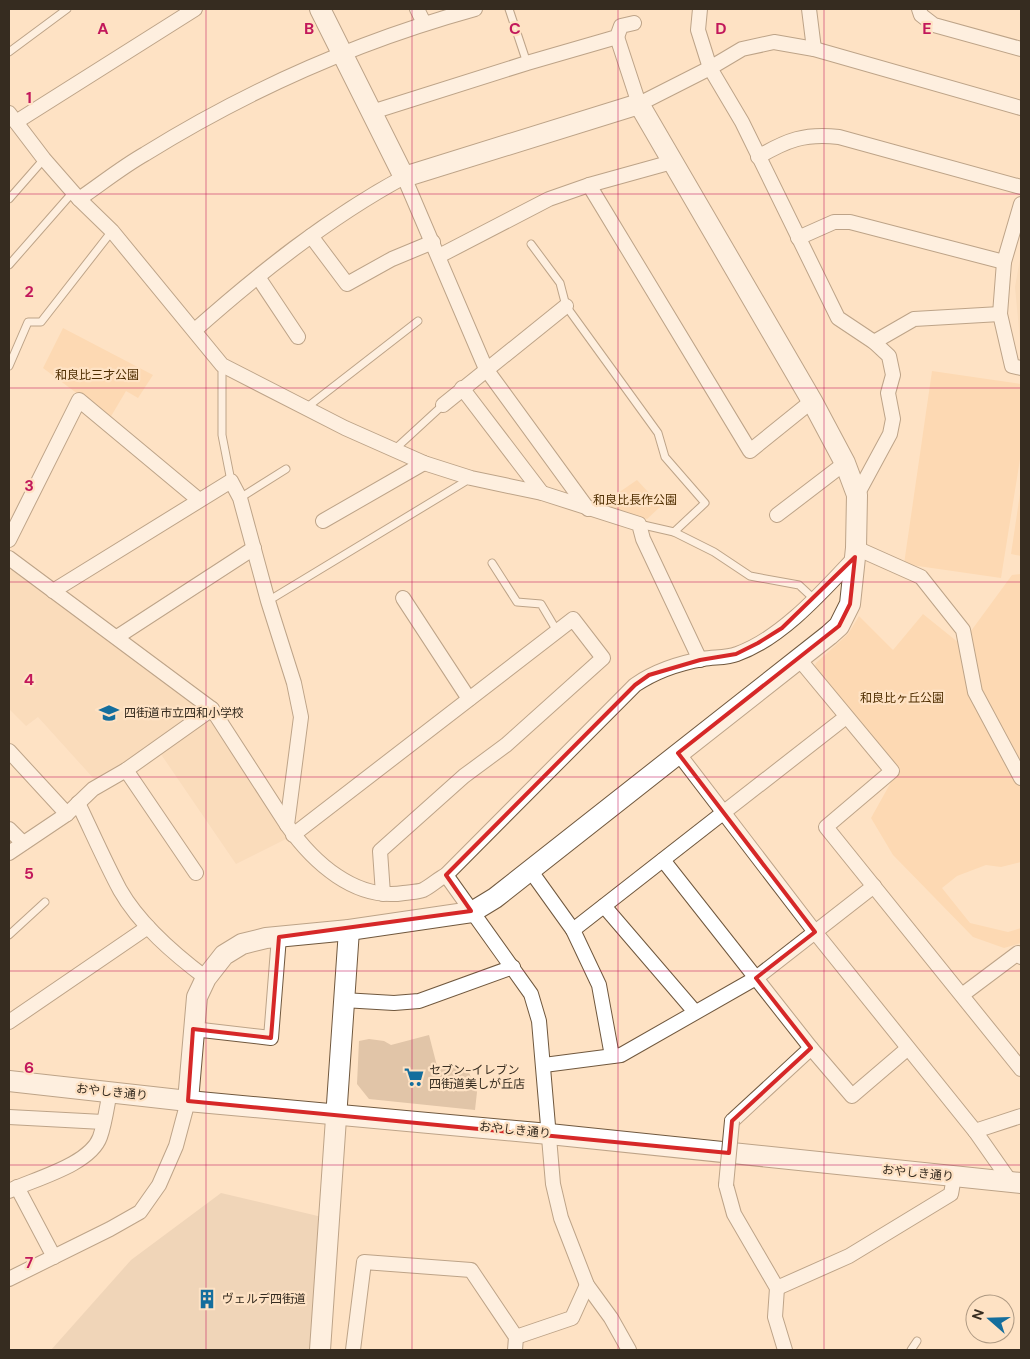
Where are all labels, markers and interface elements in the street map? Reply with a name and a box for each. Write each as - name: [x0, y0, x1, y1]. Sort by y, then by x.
- text: A: [97, 18, 109, 39]
- text: B: [304, 18, 314, 39]
- text: C: [509, 18, 521, 39]
- text: D: [715, 18, 727, 39]
- text: E: [922, 18, 932, 39]
- text: 1: [26, 87, 32, 108]
- text: 2: [24, 281, 34, 302]
- park label: 和良比三才公園: [55, 367, 139, 383]
- text: 3: [24, 475, 34, 496]
- park label: 和良比長作公園: [593, 492, 677, 508]
- text: 4: [24, 669, 34, 690]
- park label: 和良比ヶ丘公園: [860, 690, 944, 706]
- school or university icon: 四街道市立四和小学校: [98, 702, 120, 724]
- place label: 四街道市立四和小学校: [124, 705, 244, 721]
- text: 5: [24, 863, 34, 884]
- text: 6: [24, 1057, 34, 1078]
- place label: セブン-イレブン 四街道美しが丘店: [429, 1062, 525, 1092]
- supermarket icon: セブン-イレブン 四街道美しが丘店: [403, 1066, 425, 1088]
- street label: おやしき通り: [75, 1080, 149, 1104]
- street label: おやしき通り: [478, 1118, 552, 1142]
- street label: おやしき通り: [881, 1161, 955, 1185]
- text: 7: [25, 1252, 34, 1273]
- building icon: ヴェルデ四街道: [196, 1288, 218, 1310]
- place label: ヴェルデ四街道: [222, 1291, 306, 1307]
- north arrow: [965, 1294, 1015, 1344]
- text: N: [968, 1307, 988, 1322]

